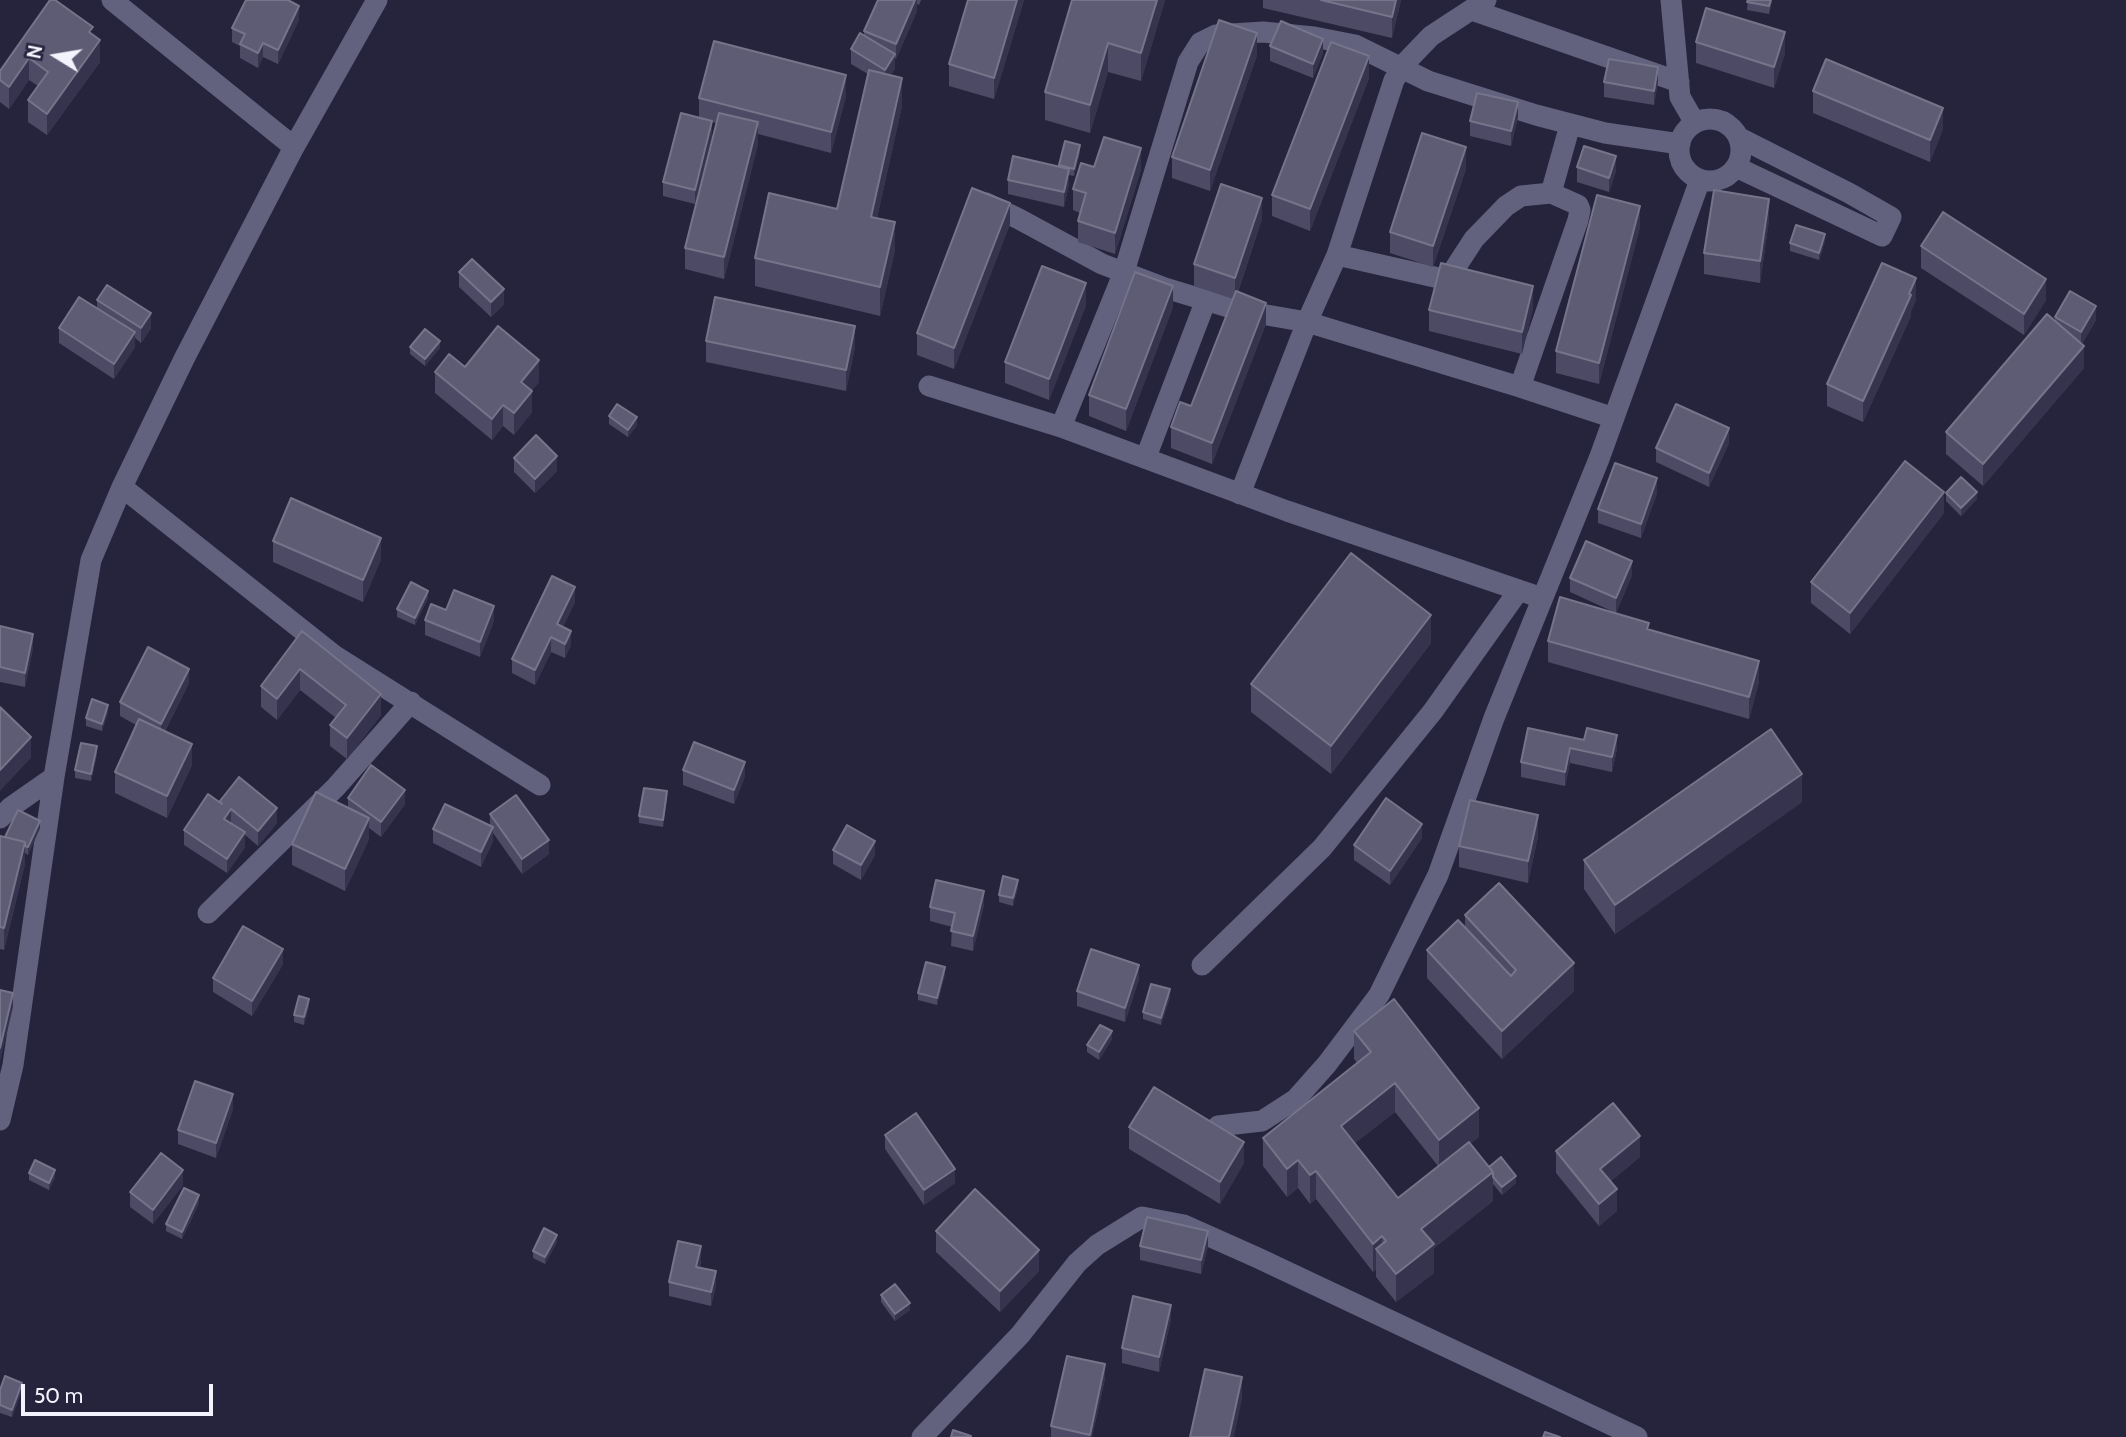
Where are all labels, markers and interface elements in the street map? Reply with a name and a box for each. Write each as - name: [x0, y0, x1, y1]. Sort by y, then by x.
- north arrow: [21, 21, 91, 91]
- text: N: [22, 43, 47, 61]
- scale bar: [24, 1370, 217, 1414]
- text: 50 m: [34, 1383, 83, 1408]

